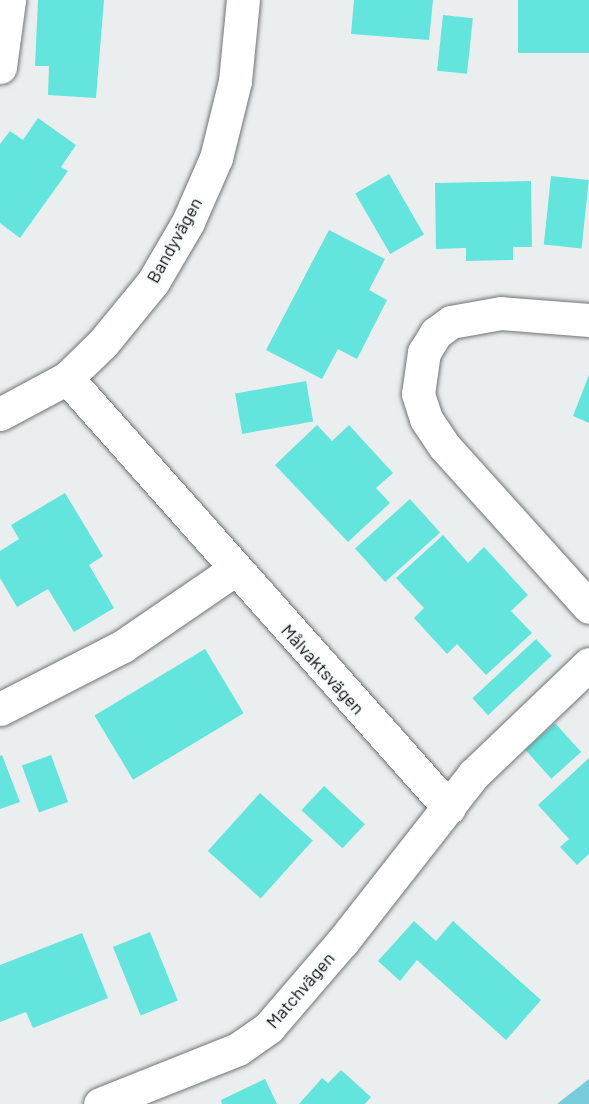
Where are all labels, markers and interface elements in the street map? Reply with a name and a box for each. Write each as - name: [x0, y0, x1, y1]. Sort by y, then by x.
- street label: Bandyvägen: [142, 193, 206, 287]
- street label: Målvaktsvägen: [277, 619, 369, 719]
- street label: Matchvägen: [261, 948, 339, 1032]

